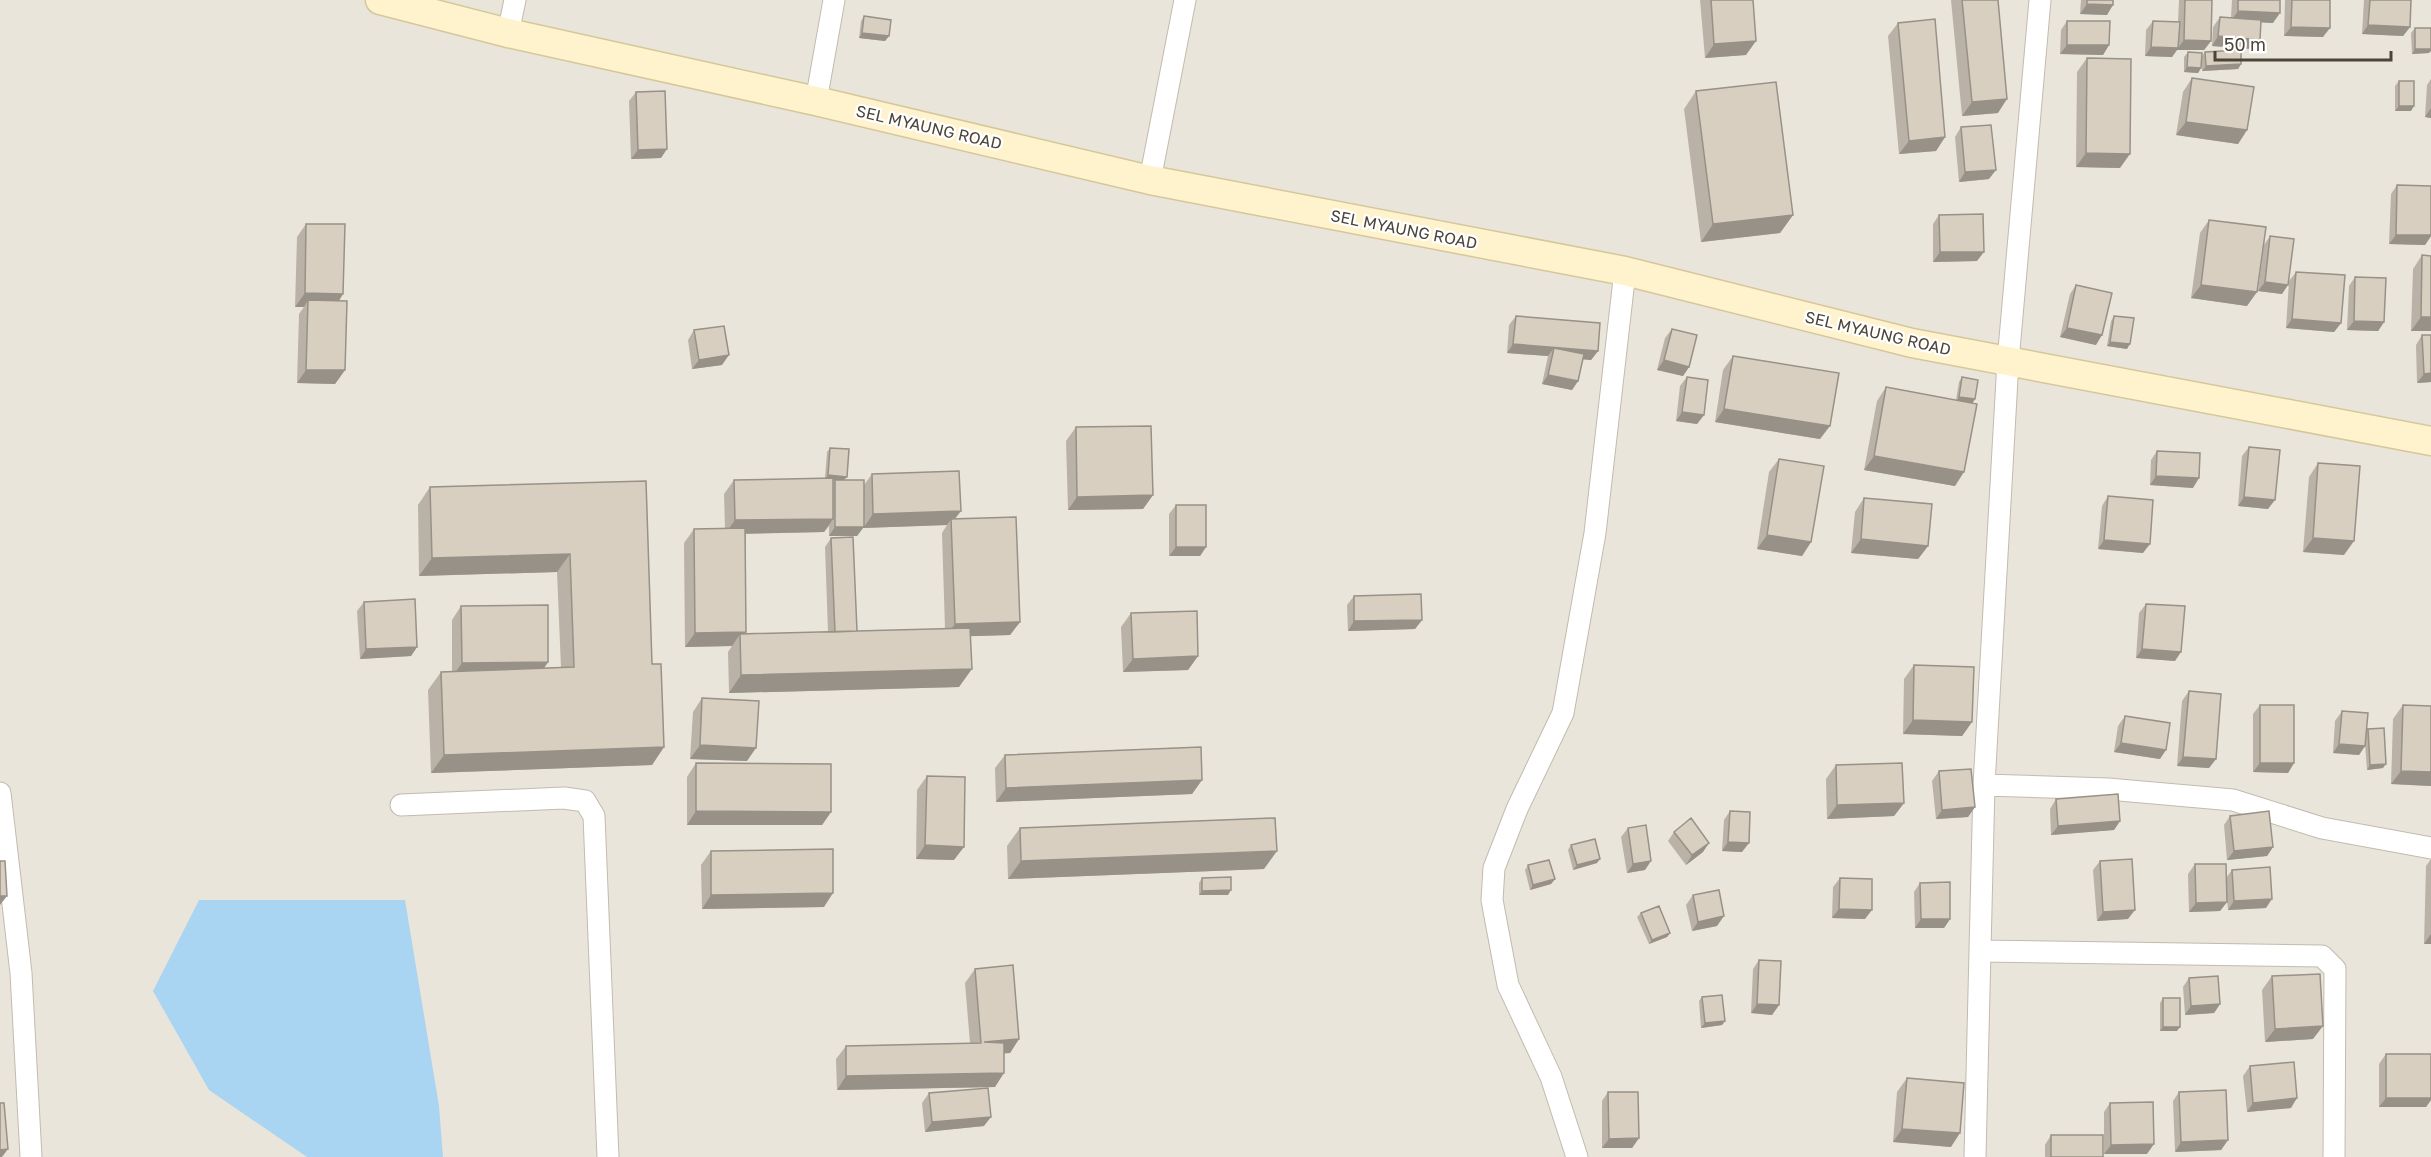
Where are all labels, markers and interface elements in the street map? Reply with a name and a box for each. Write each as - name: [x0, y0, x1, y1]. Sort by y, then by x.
- scale bar: [2215, 24, 2390, 62]
- text: 50 m: [2224, 33, 2266, 55]
- street label: SEL MYAUNG ROAD: [854, 100, 1004, 154]
- street label: SEL MYAUNG ROAD: [1329, 205, 1479, 253]
- street label: SEL MYAUNG ROAD: [1803, 306, 1953, 360]

